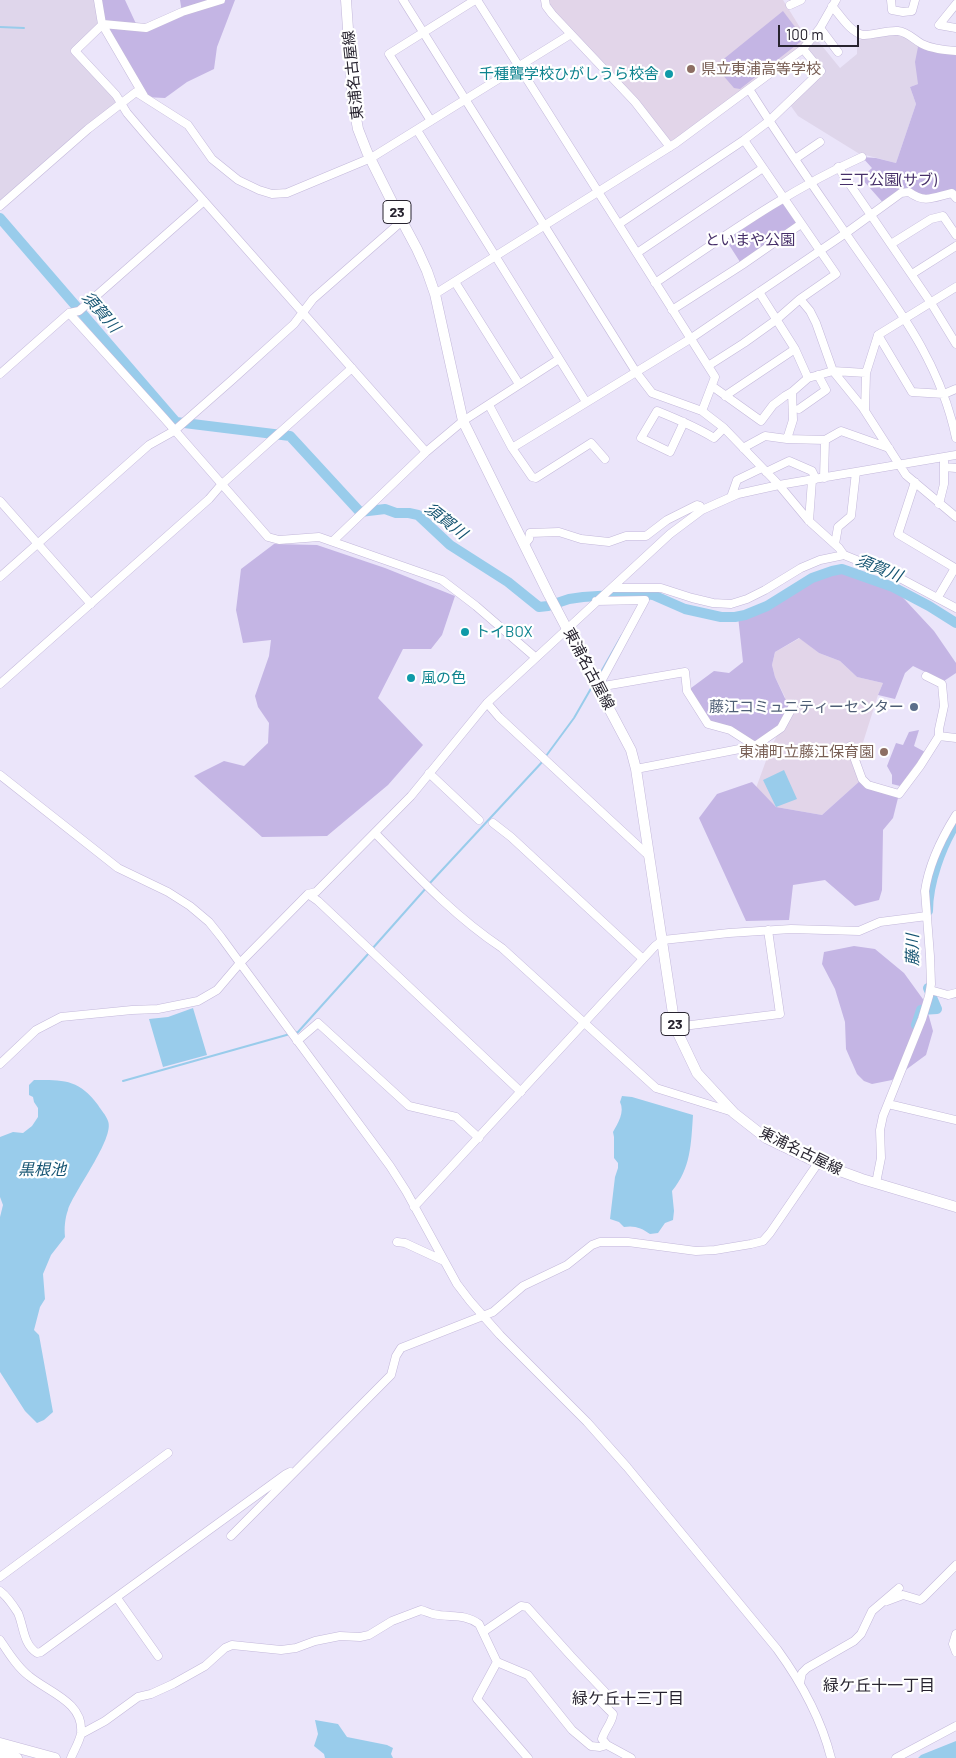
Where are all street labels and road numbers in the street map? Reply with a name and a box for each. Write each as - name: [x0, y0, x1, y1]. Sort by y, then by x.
- street label: 東浦名古屋線: [339, 29, 367, 121]
- road number: 23: [383, 200, 411, 223]
- street label: 東浦名古屋線: [560, 625, 618, 713]
- road number: 23: [661, 1012, 689, 1036]
- street label: 東浦名古屋線: [757, 1123, 845, 1179]

